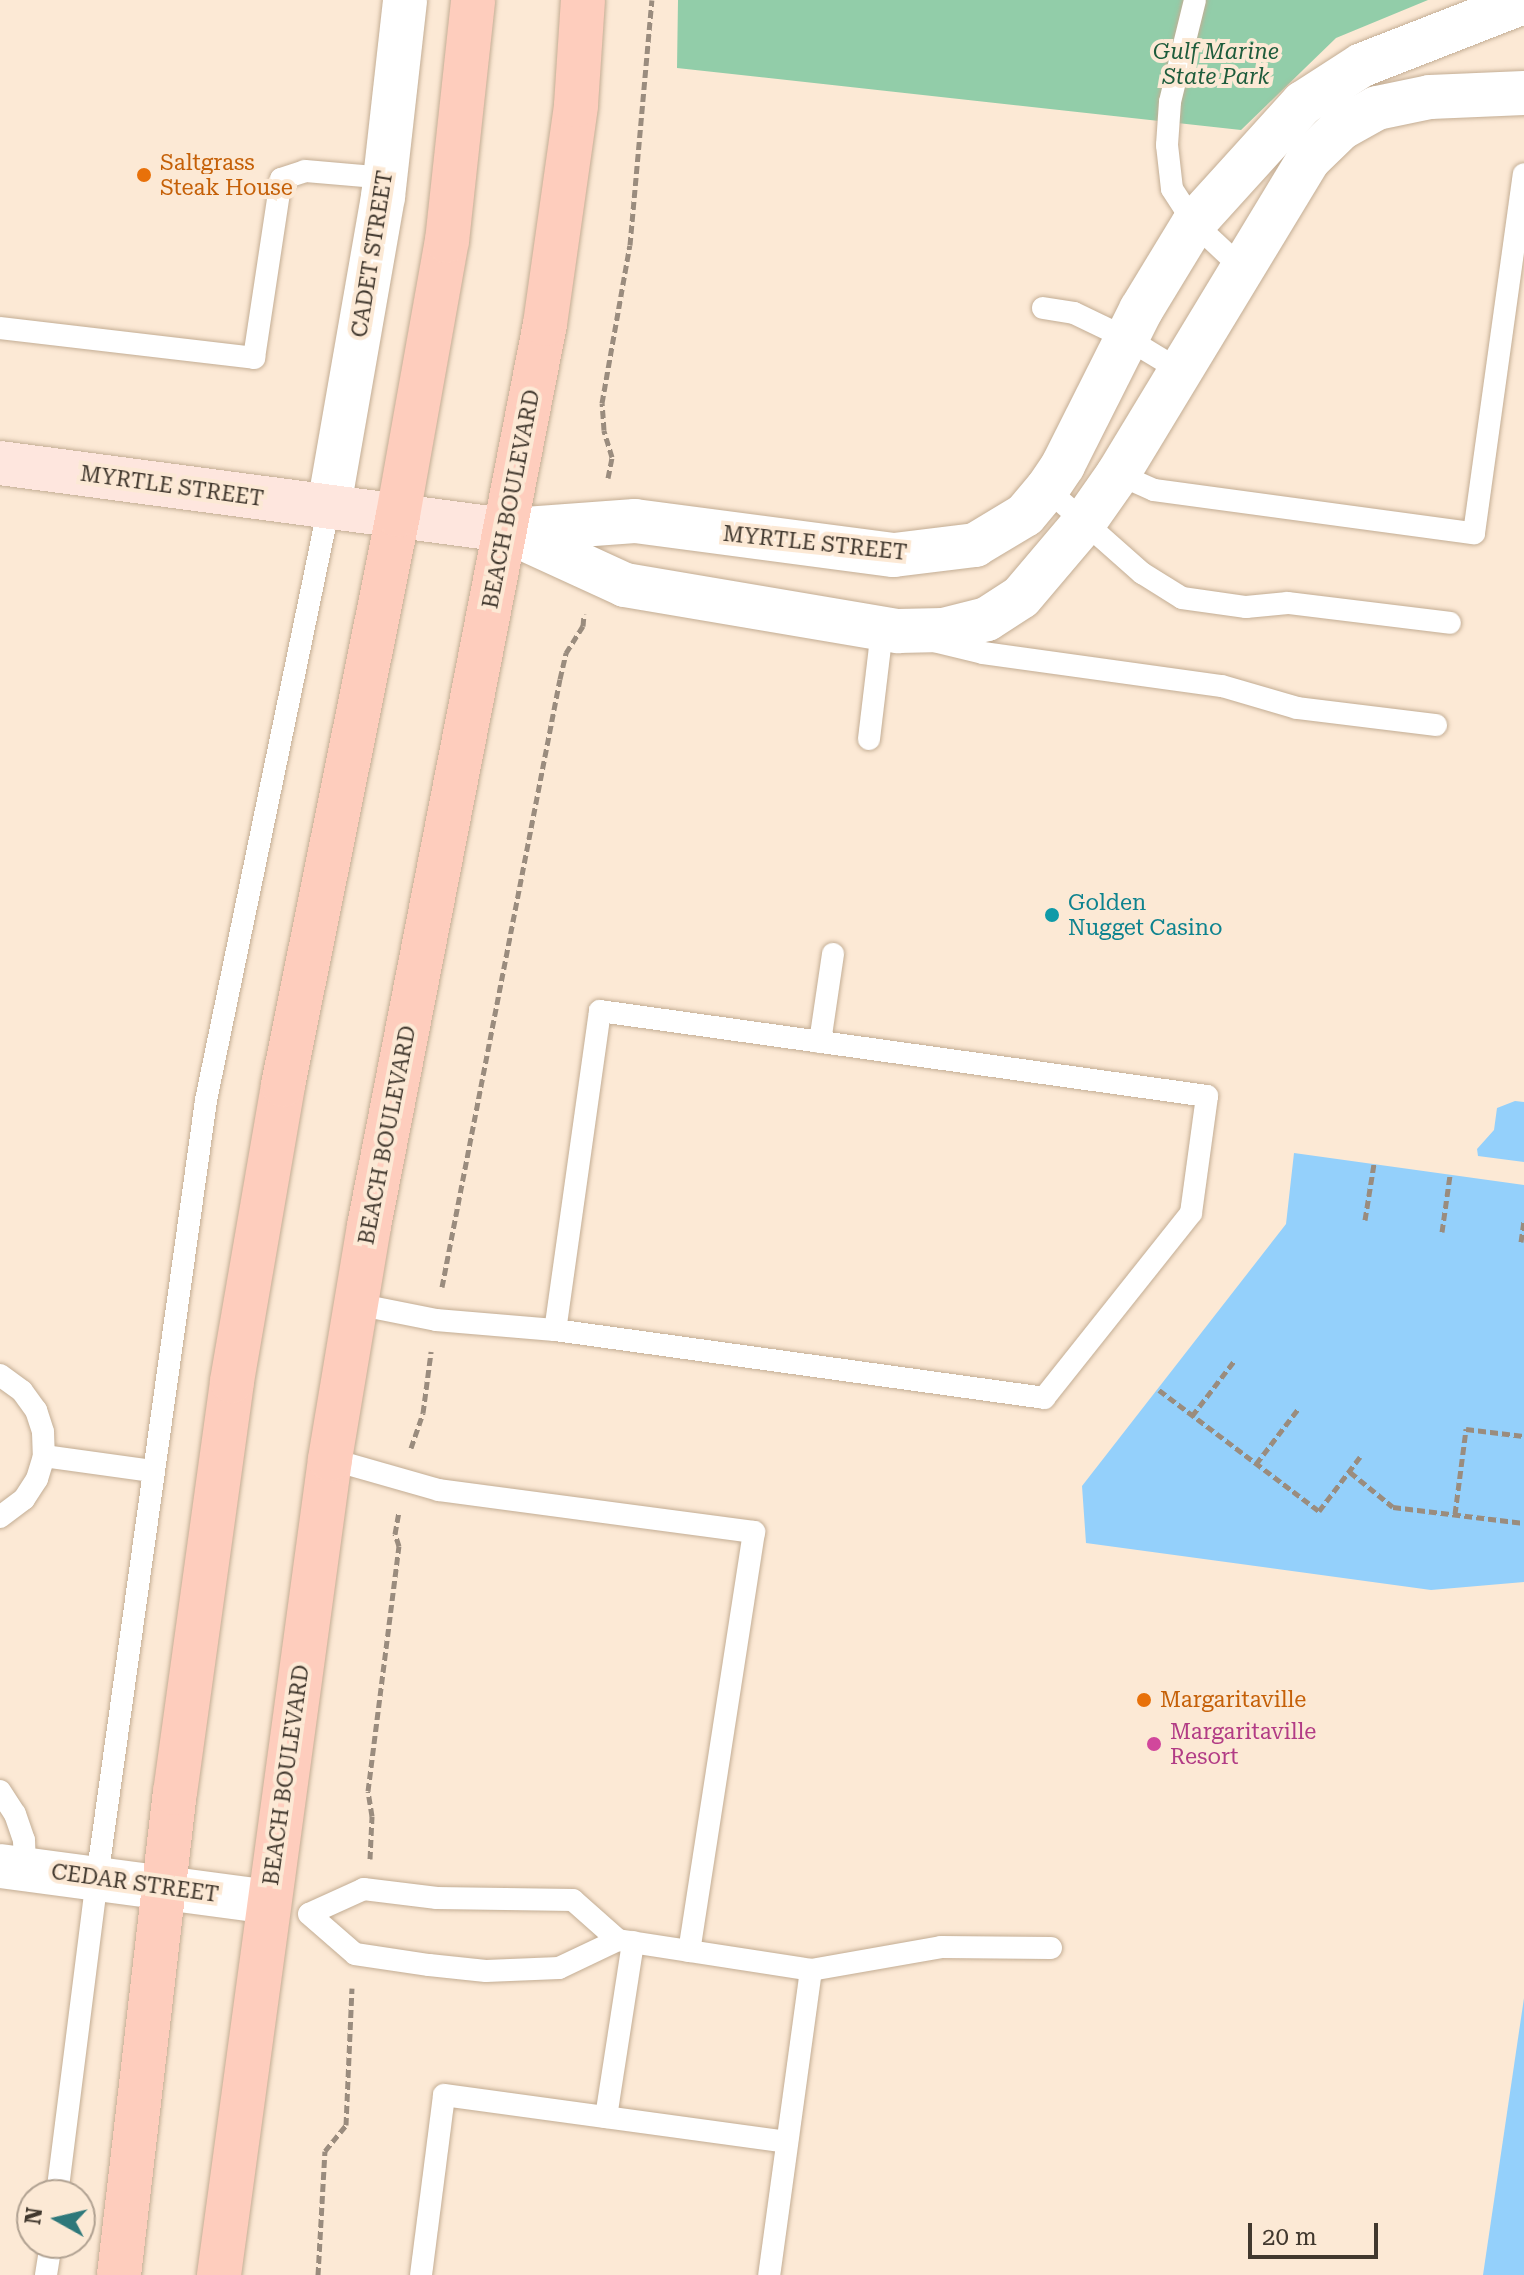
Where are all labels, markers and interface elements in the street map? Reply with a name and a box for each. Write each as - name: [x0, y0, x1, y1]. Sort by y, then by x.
- park label: Gulf Marine State Park: [1153, 38, 1279, 90]
- place label: Saltgrass Steak House: [160, 149, 293, 200]
- marker: Saltgrass Steak House: [135, 166, 153, 184]
- street label: CADET STREET: [346, 169, 398, 339]
- street label: BEACH BOULEVARD: [477, 387, 545, 611]
- street label: MYRTLE STREET: [79, 460, 265, 512]
- street label: MYRTLE STREET: [722, 520, 908, 566]
- place label: Golden Nugget Casino: [1068, 889, 1222, 940]
- marker: Golden Nugget Casino: [1043, 906, 1061, 924]
- street label: BEACH BOULEVARD: [353, 1023, 421, 1247]
- street label: BEACH BOULEVARD: [257, 1663, 315, 1887]
- place label: Margaritaville: [1160, 1687, 1306, 1713]
- marker: Margaritaville: [1135, 1691, 1153, 1709]
- place label: Margaritaville Resort: [1170, 1718, 1316, 1770]
- marker: Margaritaville Resort: [1145, 1735, 1163, 1753]
- street label: CEDAR STREET: [50, 1858, 220, 1908]
- north arrow: [16, 2179, 96, 2259]
- text: N: [20, 2206, 47, 2226]
- scale bar: [1252, 2207, 1382, 2257]
- text: 20 m: [1262, 2223, 1317, 2251]

